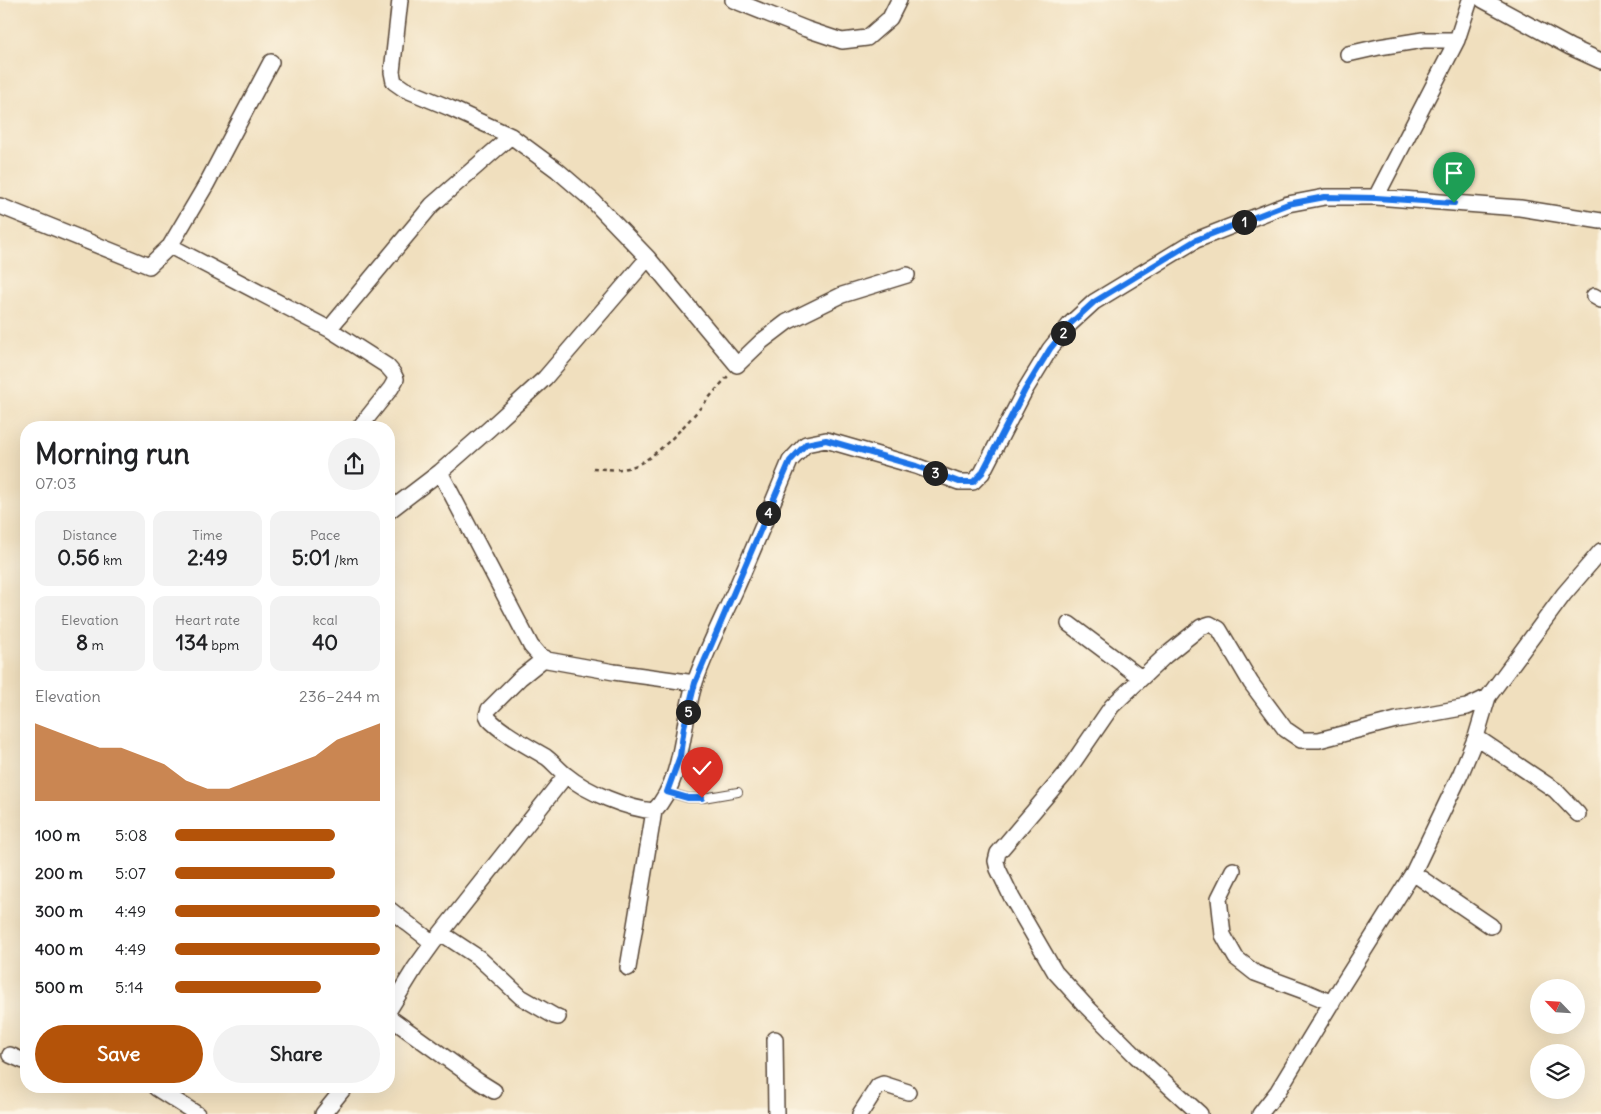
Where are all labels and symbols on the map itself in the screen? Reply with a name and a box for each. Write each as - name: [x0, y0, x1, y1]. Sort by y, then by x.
- pin: [1433, 152, 1475, 203]
- pin: 1: [1232, 210, 1256, 234]
- pin: 2: [1050, 320, 1076, 346]
- pin: 3: [922, 460, 948, 486]
- pin: 4: [756, 500, 780, 526]
- pin: 5: [676, 700, 700, 724]
- pin: [681, 747, 723, 798]
- north arrow: [1530, 979, 1585, 1034]

